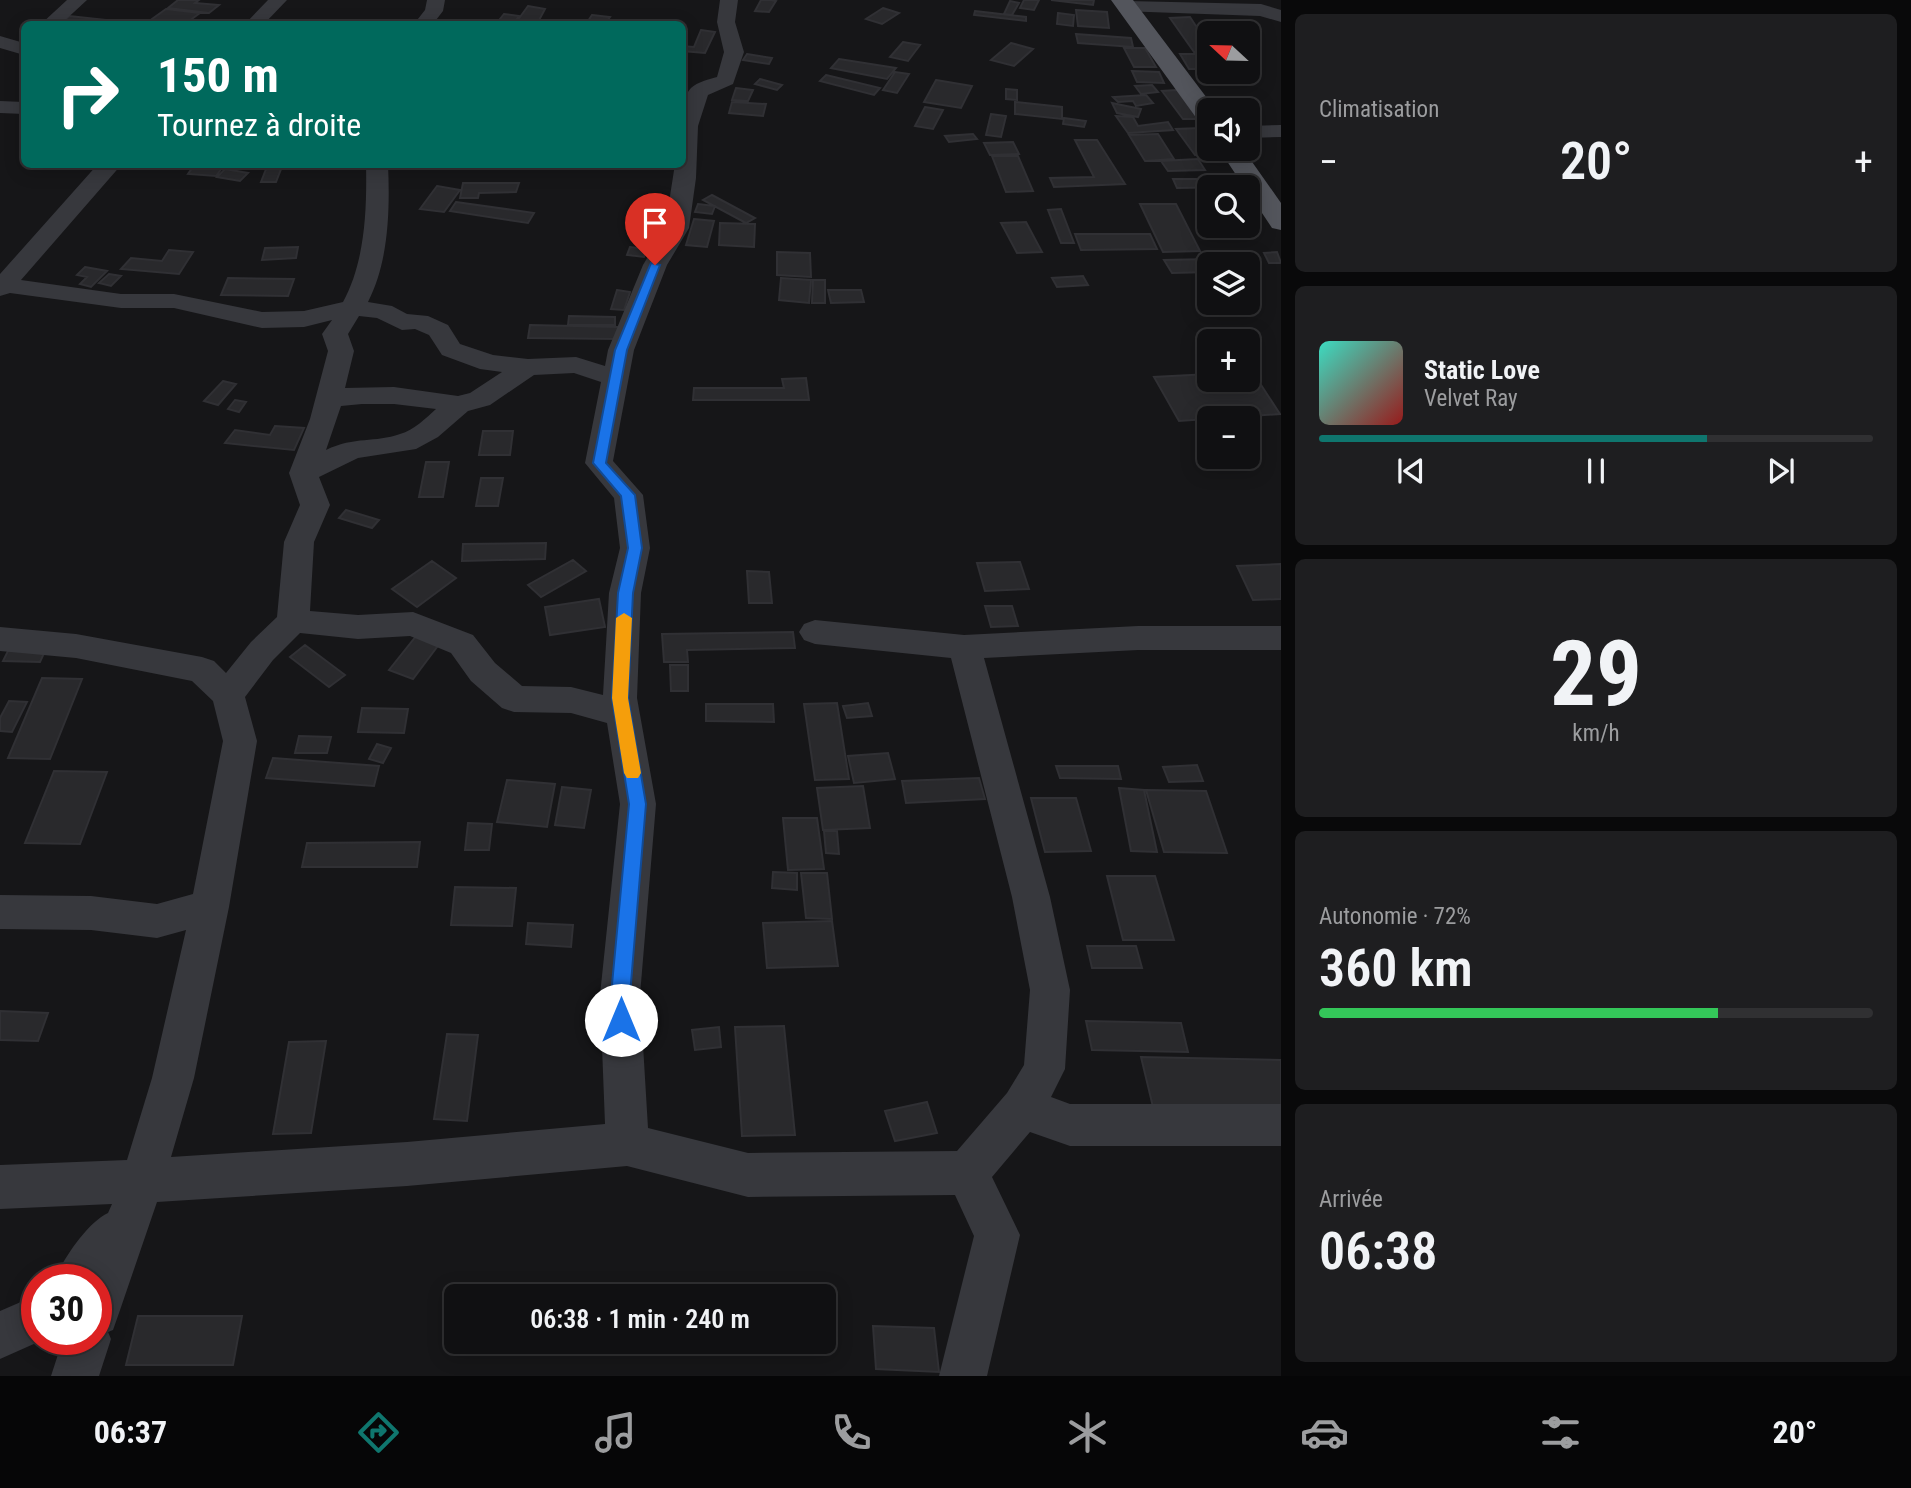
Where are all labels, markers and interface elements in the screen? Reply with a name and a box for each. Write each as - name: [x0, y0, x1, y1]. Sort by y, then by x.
- north arrow: [1197, 21, 1260, 84]
- map controls: [1197, 21, 1260, 469]
- text: 150 m: [157, 47, 279, 104]
- icon: right: [42, 49, 133, 140]
- text: Climatisation: [1319, 96, 1439, 123]
- button: sound: [1197, 98, 1260, 161]
- text: Tournez à droite: [157, 106, 361, 144]
- text: 20°: [1560, 131, 1632, 192]
- text: −: [1319, 140, 1338, 184]
- text: +: [1854, 140, 1873, 184]
- button: search: [1197, 175, 1260, 238]
- pin: [625, 193, 685, 265]
- icon: arrive: [636, 204, 674, 242]
- button: layers: [1197, 252, 1260, 315]
- button: +: [1197, 329, 1260, 392]
- text: Static Love: [1424, 355, 1540, 385]
- text: Velvet Ray: [1424, 385, 1518, 412]
- button: −: [1197, 406, 1260, 469]
- icon: previous: [1392, 452, 1430, 490]
- icon: pause: [1577, 452, 1615, 490]
- icon: next: [1762, 452, 1800, 490]
- text: 29: [1550, 621, 1642, 727]
- text: km/h: [1572, 720, 1620, 747]
- text: Autonomie · 72%: [1319, 903, 1471, 930]
- text: 360 km: [1319, 938, 1473, 999]
- position arrow: [584, 983, 658, 1057]
- text: Arrivée: [1319, 1186, 1383, 1213]
- text: 06:38: [1319, 1221, 1437, 1282]
- speed limit sign: 30: [21, 1264, 112, 1355]
- text: 06:38 · 1 min · 240 m: [530, 1304, 750, 1334]
- icon: directions: [354, 1408, 403, 1457]
- icon: music: [591, 1408, 640, 1457]
- icon: phone: [827, 1408, 876, 1457]
- icon: climate: [1063, 1408, 1112, 1457]
- icon: car: [1300, 1408, 1349, 1457]
- icon: filters: [1536, 1408, 1585, 1457]
- text: 06:37: [94, 1413, 167, 1451]
- text: 20°: [1773, 1413, 1817, 1451]

